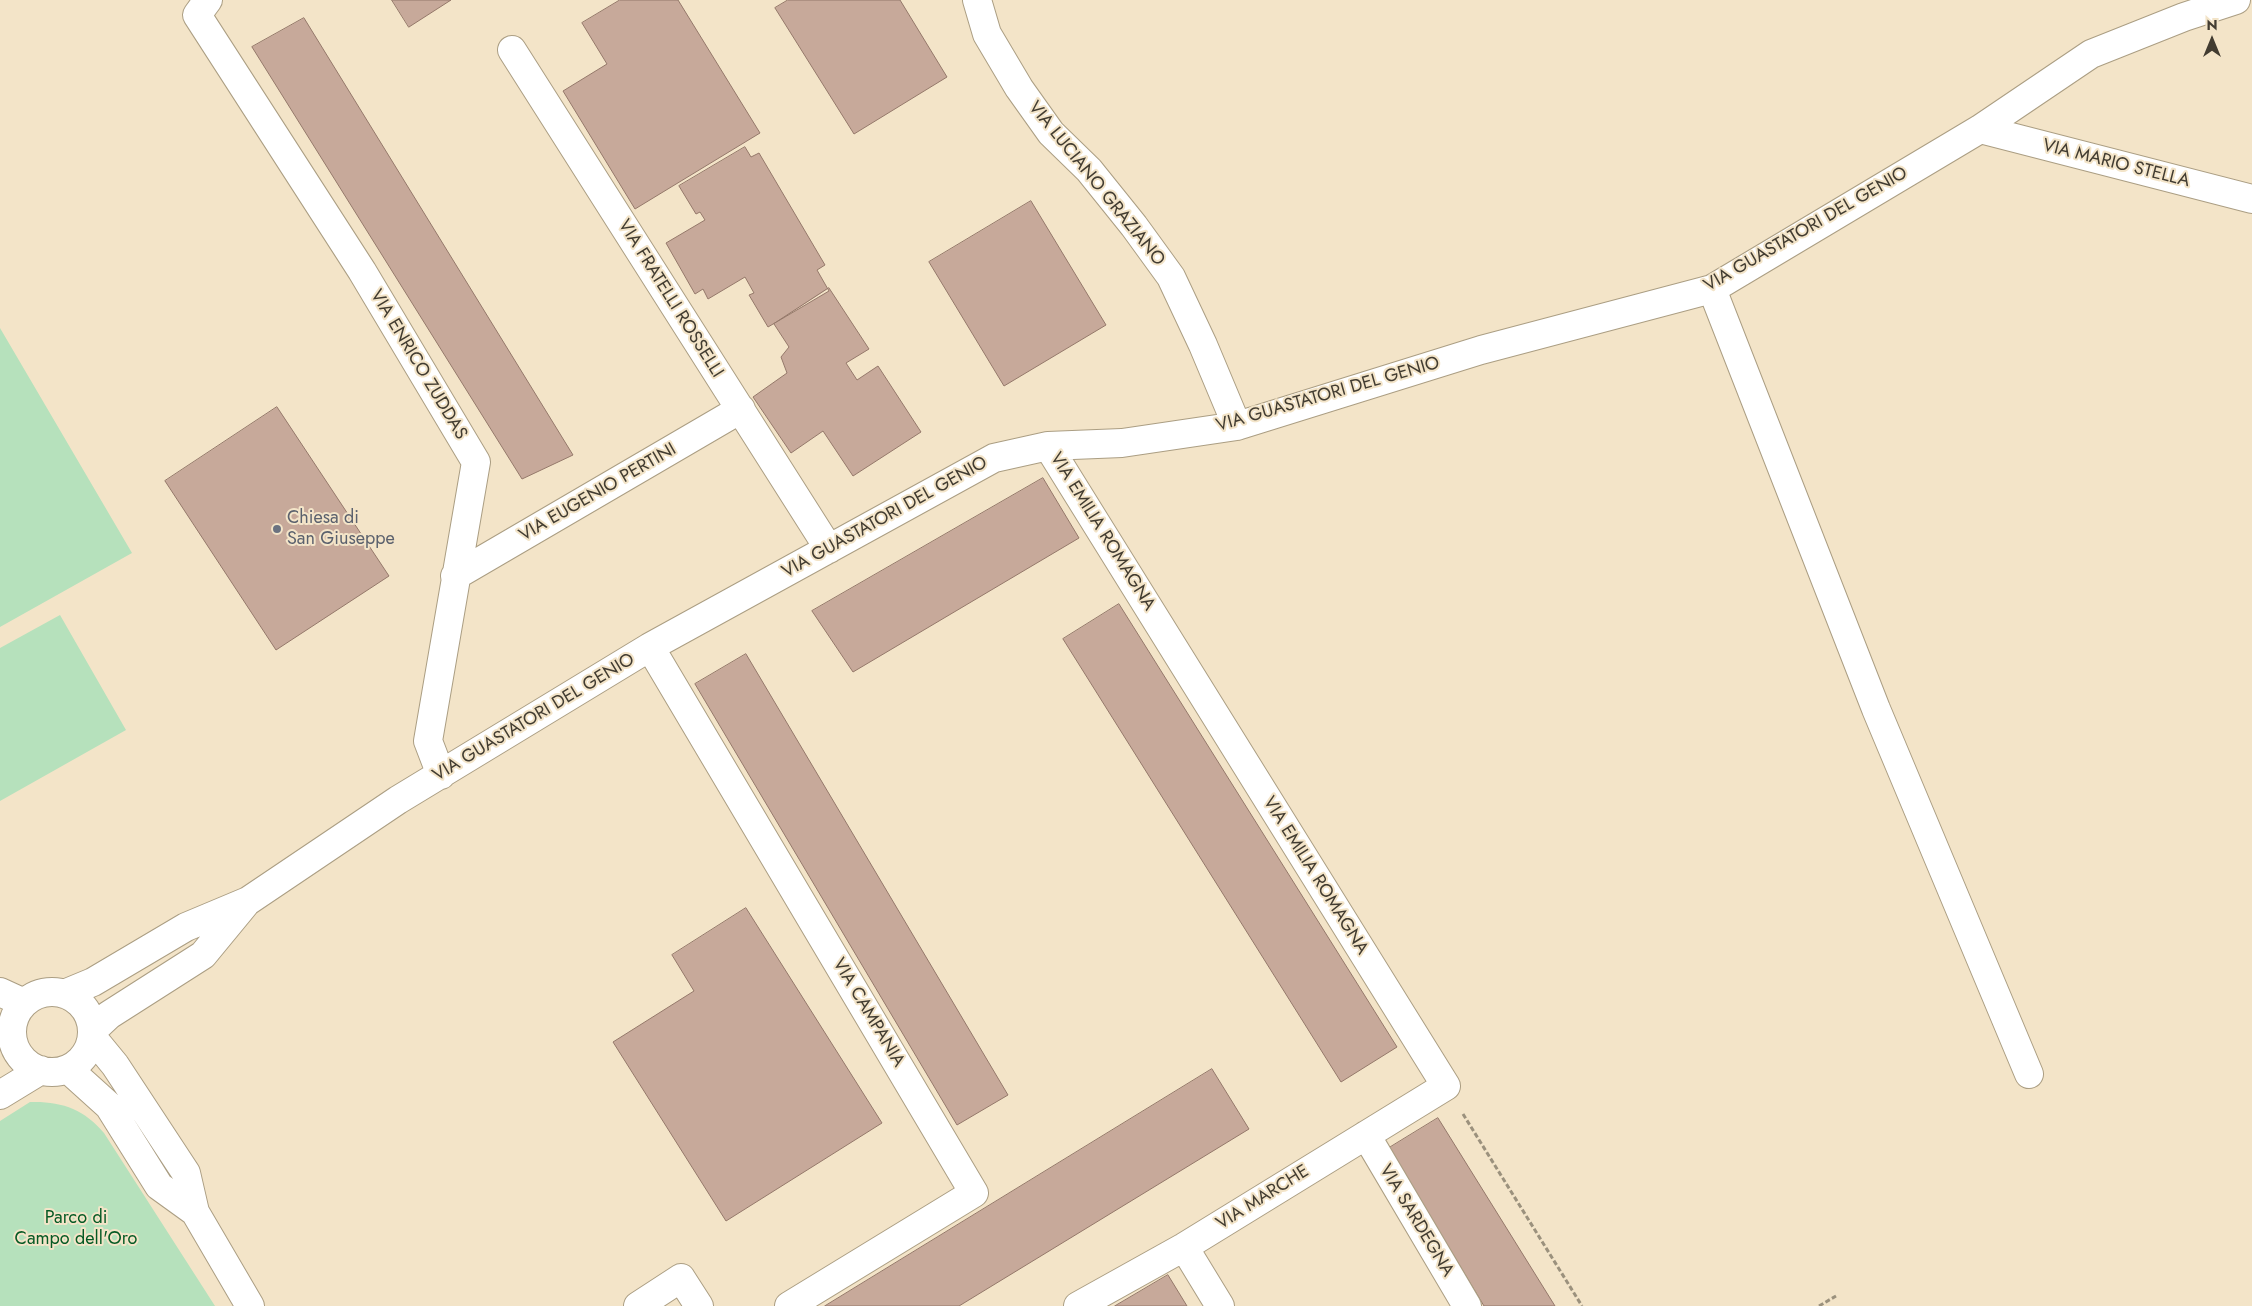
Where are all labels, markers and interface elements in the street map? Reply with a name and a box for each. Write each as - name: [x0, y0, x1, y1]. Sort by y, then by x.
- north arrow: [2187, 15, 2237, 65]
- text: N: [2206, 15, 2218, 35]
- street label: VIA LUCIANO GRAZIANO: [1023, 97, 1169, 271]
- street label: VIA MARIO STELLA: [2040, 135, 2192, 193]
- street label: VIA GUASTATORI DEL GENIO: [1700, 163, 1912, 297]
- street label: VIA FRATELLI ROSSELLI: [613, 216, 727, 382]
- street label: VIA ENRICO ZUDDAS: [365, 286, 471, 444]
- street label: VIA GUASTATORI DEL GENIO: [1214, 353, 1442, 437]
- street label: VIA EUGENIO PERTINI: [516, 439, 680, 547]
- street label: VIA EMILIA ROMAGNA: [1045, 449, 1159, 615]
- street label: VIA GUASTATORI DEL GENIO: [779, 452, 991, 584]
- place label: Chiesa di San Giuseppe: [287, 508, 395, 550]
- marker: Chiesa di San Giuseppe: [271, 523, 283, 535]
- street label: VIA GUASTATORI DEL GENIO: [429, 649, 639, 787]
- street label: VIA EMILIA ROMAGNA: [1258, 793, 1372, 959]
- street label: VIA CAMPANIA: [827, 955, 909, 1071]
- street label: VIA MARCHE: [1213, 1161, 1313, 1235]
- street label: VIA SARDEGNA: [1374, 1161, 1458, 1281]
- park label: Parco di Campo dell'Oro: [15, 1208, 137, 1250]

